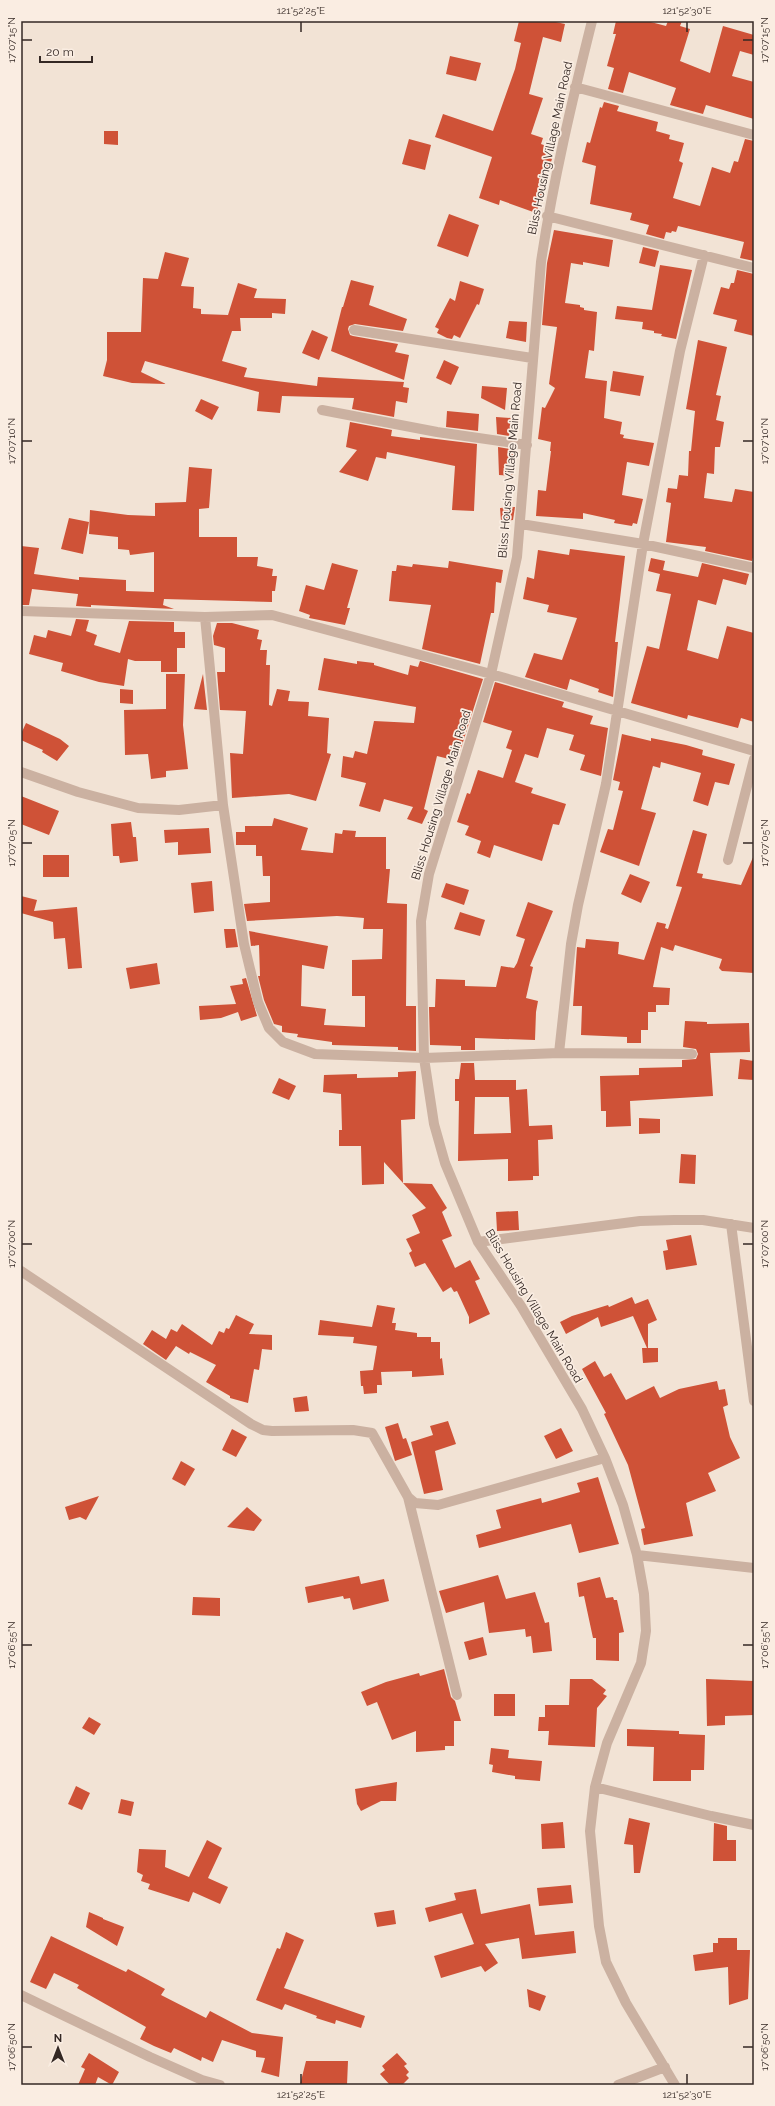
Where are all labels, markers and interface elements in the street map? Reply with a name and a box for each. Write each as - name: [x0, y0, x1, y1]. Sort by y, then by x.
- text: 121°52'25"E: [277, 5, 325, 16]
- text: 121°52'30"E: [662, 5, 712, 16]
- text: 17°07'15"N: [6, 17, 17, 63]
- text: 17°07'15"N: [759, 17, 770, 63]
- scale bar: [40, 38, 92, 64]
- text: 20 m: [46, 45, 74, 59]
- street label: Bliss Housing Village Main Road: [525, 60, 575, 236]
- street label: Bliss Housing Village Main Road: [495, 381, 525, 559]
- text: 17°07'10"N: [6, 418, 17, 464]
- text: 17°07'10"N: [759, 418, 770, 464]
- street label: Bliss Housing Village Main Road: [408, 708, 474, 882]
- text: 17°07'05"N: [6, 819, 17, 867]
- text: 17°07'05"N: [759, 819, 770, 867]
- text: 17°07'00"N: [6, 1220, 17, 1268]
- text: 17°07'00"N: [759, 1220, 770, 1268]
- street label: Bliss Housing Village Main Road: [482, 1227, 586, 1385]
- text: 17°06'55"N: [6, 1621, 17, 1669]
- text: 17°06'55"N: [759, 1621, 770, 1669]
- text: 17°06'50"N: [6, 2023, 17, 2071]
- text: 17°06'50"N: [759, 2023, 770, 2071]
- north arrow: [38, 2028, 78, 2068]
- text: N: [54, 2032, 62, 2045]
- text: 121°52'25"E: [277, 2089, 325, 2100]
- text: 121°52'30"E: [662, 2089, 712, 2100]

